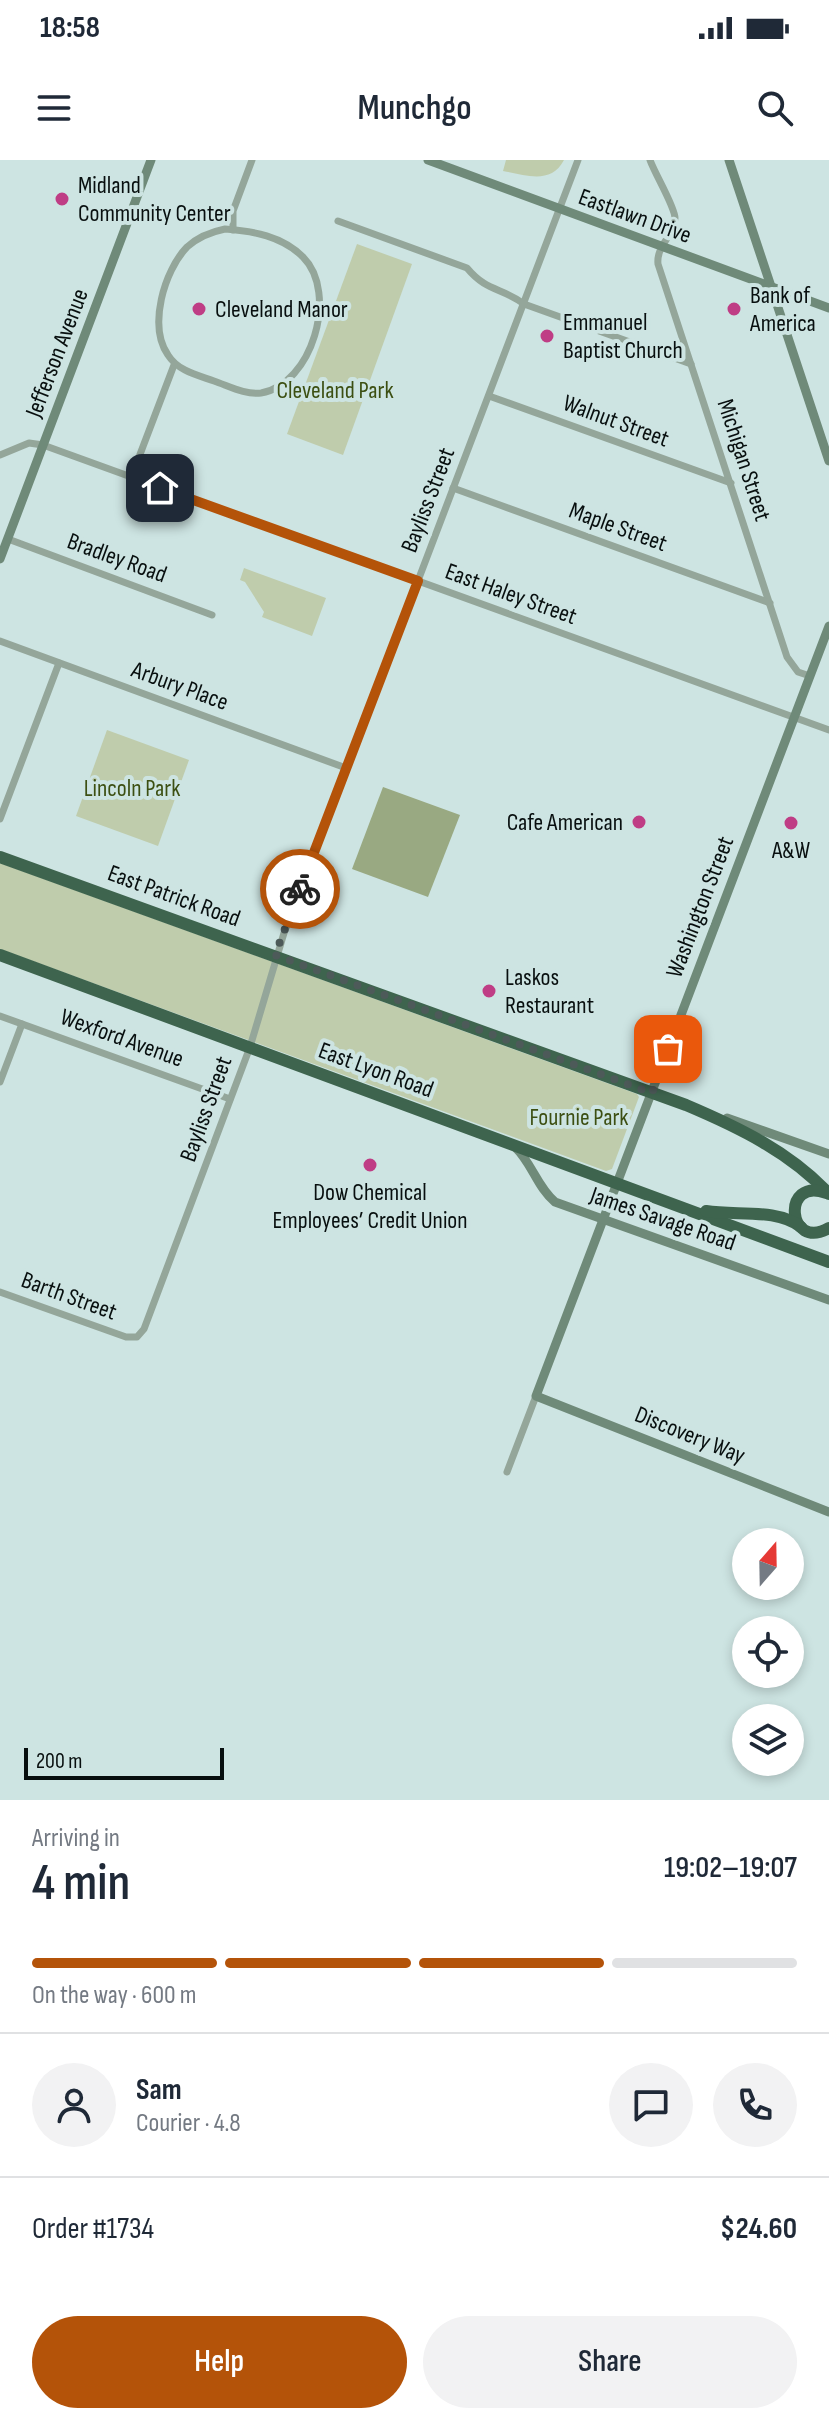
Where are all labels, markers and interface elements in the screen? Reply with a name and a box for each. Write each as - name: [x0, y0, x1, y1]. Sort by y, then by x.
- text: 18:58: [40, 10, 100, 46]
- icon: menu: [32, 86, 76, 130]
- icon: search: [753, 86, 797, 130]
- text: Munchgo: [357, 87, 472, 130]
- place label: Midland Community Center: [78, 171, 231, 228]
- street label: Eastlawn Drive: [575, 182, 695, 250]
- marker: Midland Community Center: [53, 190, 71, 208]
- place label: Bank of America: [749, 281, 816, 338]
- street label: Jefferson Avenue: [19, 285, 95, 422]
- place label: Cleveland Manor: [215, 295, 348, 324]
- marker: Cleveland Manor: [190, 300, 208, 318]
- marker: Bank of America: [725, 300, 743, 318]
- place label: Emmanuel Baptist Church: [563, 308, 683, 365]
- marker: Emmanuel Baptist Church: [538, 327, 556, 345]
- park label: Cleveland Park: [276, 376, 394, 405]
- street label: Walnut Street: [559, 388, 673, 454]
- street label: Michigan Street: [711, 395, 777, 525]
- street label: Bayliss Street: [395, 443, 461, 557]
- pin: [126, 454, 194, 522]
- icon: home: [138, 466, 182, 510]
- street label: Maple Street: [565, 496, 671, 558]
- street label: Bradley Road: [63, 527, 171, 589]
- street label: East Haley Street: [441, 557, 581, 631]
- street label: Arbury Place: [127, 655, 232, 717]
- park label: Lincoln Park: [84, 774, 180, 803]
- place label: Cafe American: [507, 808, 623, 837]
- marker: Cafe American: [630, 813, 648, 831]
- marker: A&W: [782, 814, 800, 832]
- street label: Washington Street: [660, 832, 740, 982]
- place label: A&W: [771, 836, 810, 865]
- courier: [260, 849, 340, 929]
- street label: East Patrick Road: [104, 859, 244, 933]
- icon: bike: [278, 867, 322, 911]
- place label: Laskos Restaurant: [505, 963, 594, 1020]
- marker: Laskos Restaurant: [480, 982, 498, 1000]
- street label: Wexford Avenue: [56, 1002, 188, 1074]
- pin: [634, 1015, 702, 1083]
- icon: bag: [646, 1027, 690, 1071]
- street label: East Lyon Road: [315, 1036, 437, 1104]
- street label: Bayliss Street: [174, 1052, 238, 1166]
- park label: Fournie Park: [530, 1103, 628, 1132]
- marker: Dow Chemical Employees’ Credit Union: [361, 1156, 379, 1174]
- place label: Dow Chemical Employees’ Credit Union: [272, 1178, 468, 1235]
- street label: James Savage Road: [585, 1180, 740, 1257]
- street label: Barth Street: [17, 1265, 121, 1327]
- street label: Discovery Way: [631, 1400, 749, 1470]
- north arrow: [732, 1528, 804, 1600]
- map controls: [732, 1528, 804, 1776]
- button: locate: [732, 1616, 804, 1688]
- button: layers: [732, 1704, 804, 1776]
- scale bar: [24, 1744, 224, 1780]
- text: 200 m: [36, 1748, 82, 1775]
- text: Arriving in: [32, 1823, 120, 1854]
- text: 19:02–19:07: [664, 1850, 797, 1886]
- text: 4 min: [32, 1852, 130, 1915]
- text: On the way · 600 m: [32, 1980, 197, 2011]
- button: person: [32, 2063, 116, 2147]
- button: chat: [609, 2063, 693, 2147]
- button: phone: [713, 2063, 797, 2147]
- text: Sam: [136, 2072, 182, 2108]
- text: Courier · 4.8: [136, 2108, 241, 2139]
- text: Order #1734: [32, 2211, 154, 2247]
- text: $24.60: [720, 2211, 797, 2247]
- button: Help: [32, 2316, 407, 2408]
- button: Share: [423, 2316, 797, 2408]

